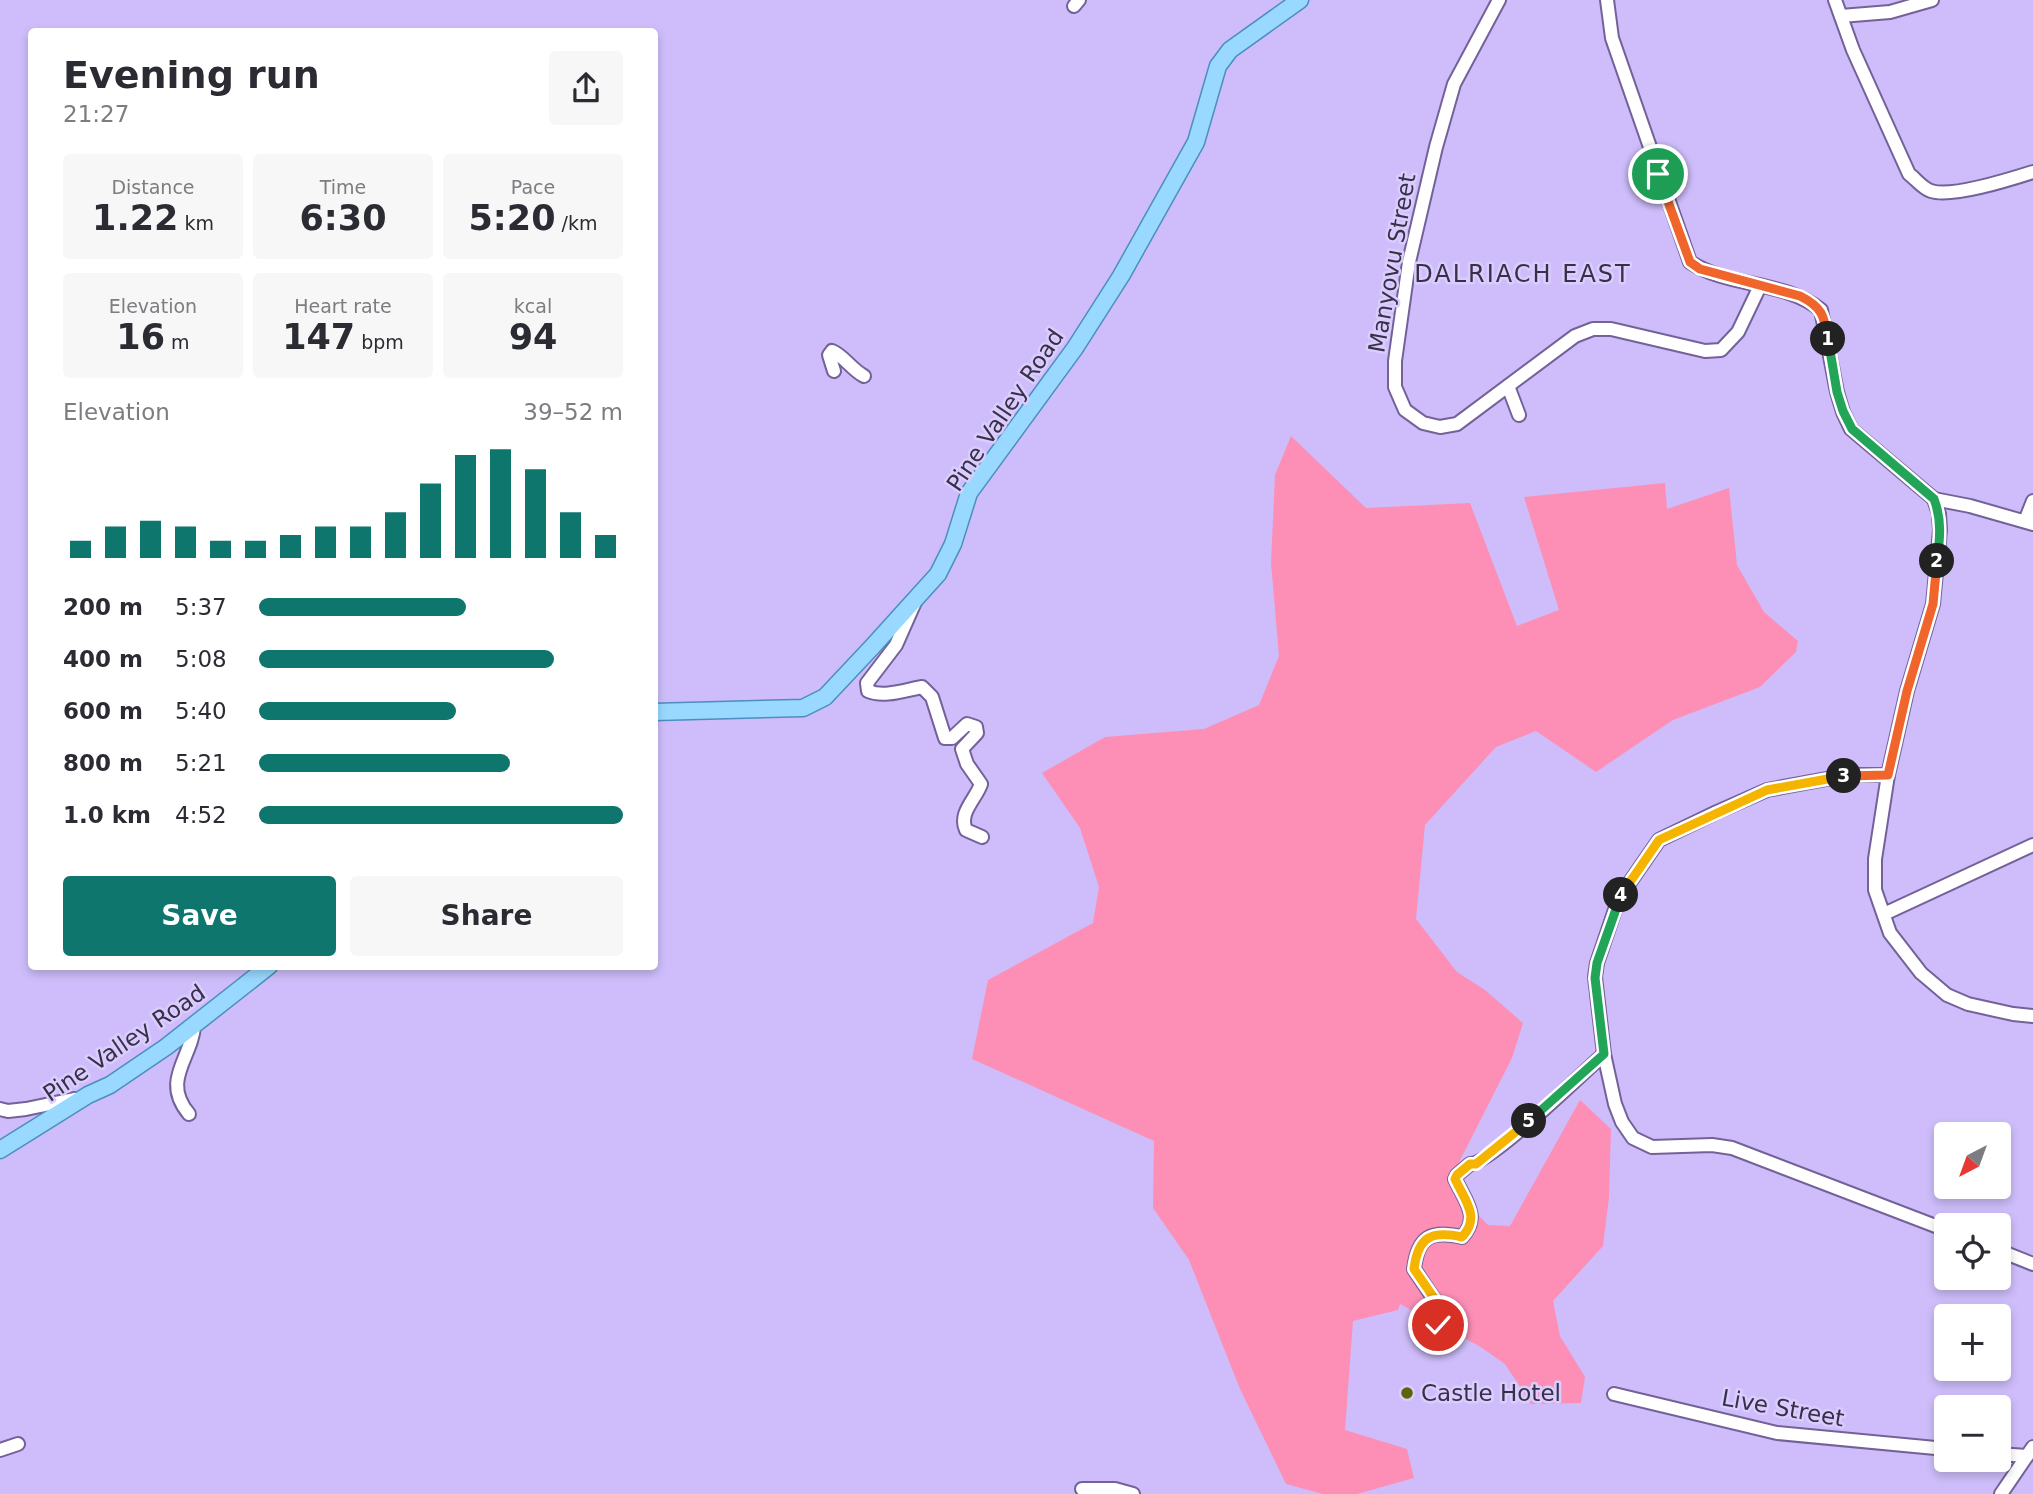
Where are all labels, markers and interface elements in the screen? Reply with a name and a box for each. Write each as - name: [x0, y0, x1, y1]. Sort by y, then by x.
- button: share: [549, 51, 623, 125]
- text: Evening run: [63, 53, 320, 97]
- text: 21:27: [63, 101, 129, 127]
- pin: [1628, 144, 1688, 204]
- icon: arrive: [1639, 155, 1677, 193]
- street label: Manyovu Street: [1363, 171, 1421, 355]
- text: Distance: [111, 176, 195, 198]
- text: Time: [320, 176, 366, 198]
- text: Pace: [511, 176, 555, 198]
- text: 1.22: [92, 198, 178, 238]
- text: 6:30: [299, 198, 387, 238]
- text: 5:20: [468, 198, 556, 238]
- text: km: [178, 212, 214, 234]
- text: /km: [556, 212, 598, 234]
- district label: DALRIACH EAST: [1414, 260, 1632, 288]
- text: Elevation: [109, 295, 197, 317]
- text: Heart rate: [294, 295, 392, 317]
- text: kcal: [514, 295, 552, 317]
- text: 16: [116, 317, 165, 357]
- text: 147: [282, 317, 355, 357]
- text: 94: [509, 317, 557, 357]
- pin: 1: [1811, 322, 1846, 356]
- street label: Pine Valley Road: [941, 324, 1069, 496]
- text: 1: [1821, 327, 1834, 349]
- text: m: [165, 331, 190, 353]
- text: bpm: [355, 331, 404, 353]
- text: Elevation: [63, 399, 170, 425]
- text: 39–52 m: [523, 399, 623, 425]
- pin: 2: [1920, 544, 1954, 578]
- text: 2: [1930, 549, 1943, 571]
- text: 200 m: [63, 594, 143, 620]
- text: 5:37: [175, 594, 227, 620]
- text: 400 m: [63, 646, 143, 672]
- text: 5:08: [175, 646, 227, 672]
- text: 600 m: [63, 698, 143, 724]
- text: 5:40: [175, 698, 227, 724]
- text: 800 m: [63, 750, 143, 776]
- text: 5:21: [175, 750, 227, 776]
- pin: 3: [1826, 758, 1862, 794]
- text: 3: [1837, 764, 1850, 786]
- text: 1.0 km: [63, 802, 151, 828]
- text: 4:52: [175, 802, 227, 828]
- button: Save: [63, 876, 336, 956]
- button: Share: [350, 876, 623, 956]
- pin: 4: [1604, 878, 1638, 912]
- text: 4: [1614, 883, 1627, 905]
- street label: Pine Valley Road: [38, 979, 210, 1107]
- pin: 5: [1512, 1104, 1546, 1138]
- text: 5: [1522, 1109, 1535, 1131]
- north arrow: [1934, 1122, 2011, 1199]
- map controls: [1934, 1122, 2011, 1472]
- button: locate: [1934, 1213, 2011, 1290]
- pin: [1408, 1295, 1468, 1355]
- button: +: [1934, 1304, 2011, 1381]
- icon: check: [1419, 1306, 1457, 1344]
- place label: Castle Hotel: [1421, 1380, 1561, 1406]
- street label: Live Street: [1720, 1384, 1846, 1432]
- marker: Castle Hotel: [1399, 1385, 1415, 1401]
- button: −: [1934, 1395, 2011, 1472]

